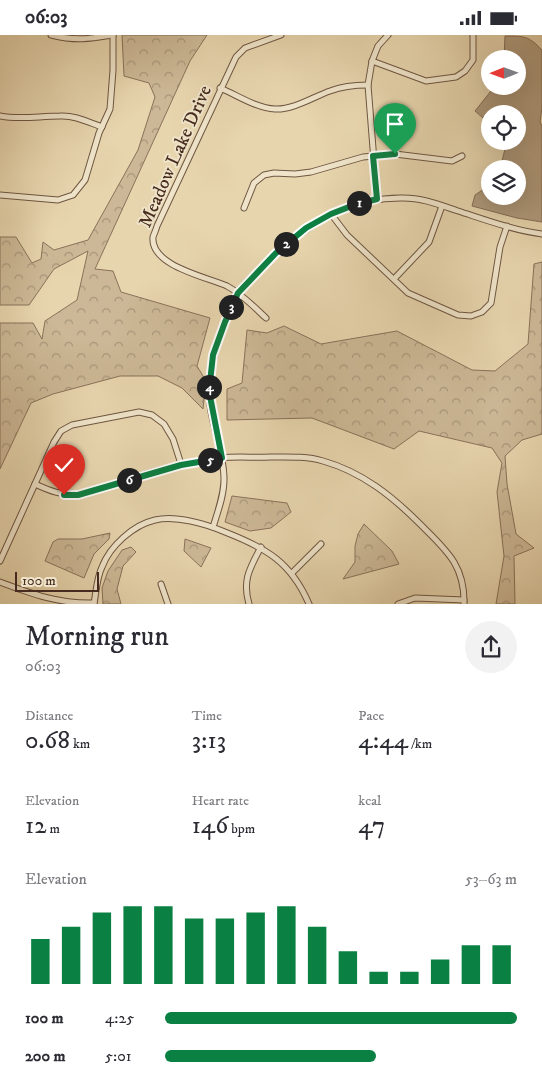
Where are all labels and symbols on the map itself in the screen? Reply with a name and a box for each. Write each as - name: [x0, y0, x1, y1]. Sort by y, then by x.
- north arrow: [481, 50, 526, 95]
- street label: Meadow Lake Drive: [134, 82, 217, 231]
- pin: [374, 103, 416, 154]
- pin: 1: [346, 191, 372, 215]
- pin: 2: [274, 231, 298, 257]
- pin: 3: [218, 295, 244, 319]
- pin: 4: [196, 375, 222, 399]
- pin: [43, 444, 85, 495]
- pin: 5: [198, 447, 222, 473]
- pin: 6: [116, 467, 142, 493]
- scale bar: [15, 569, 99, 592]

